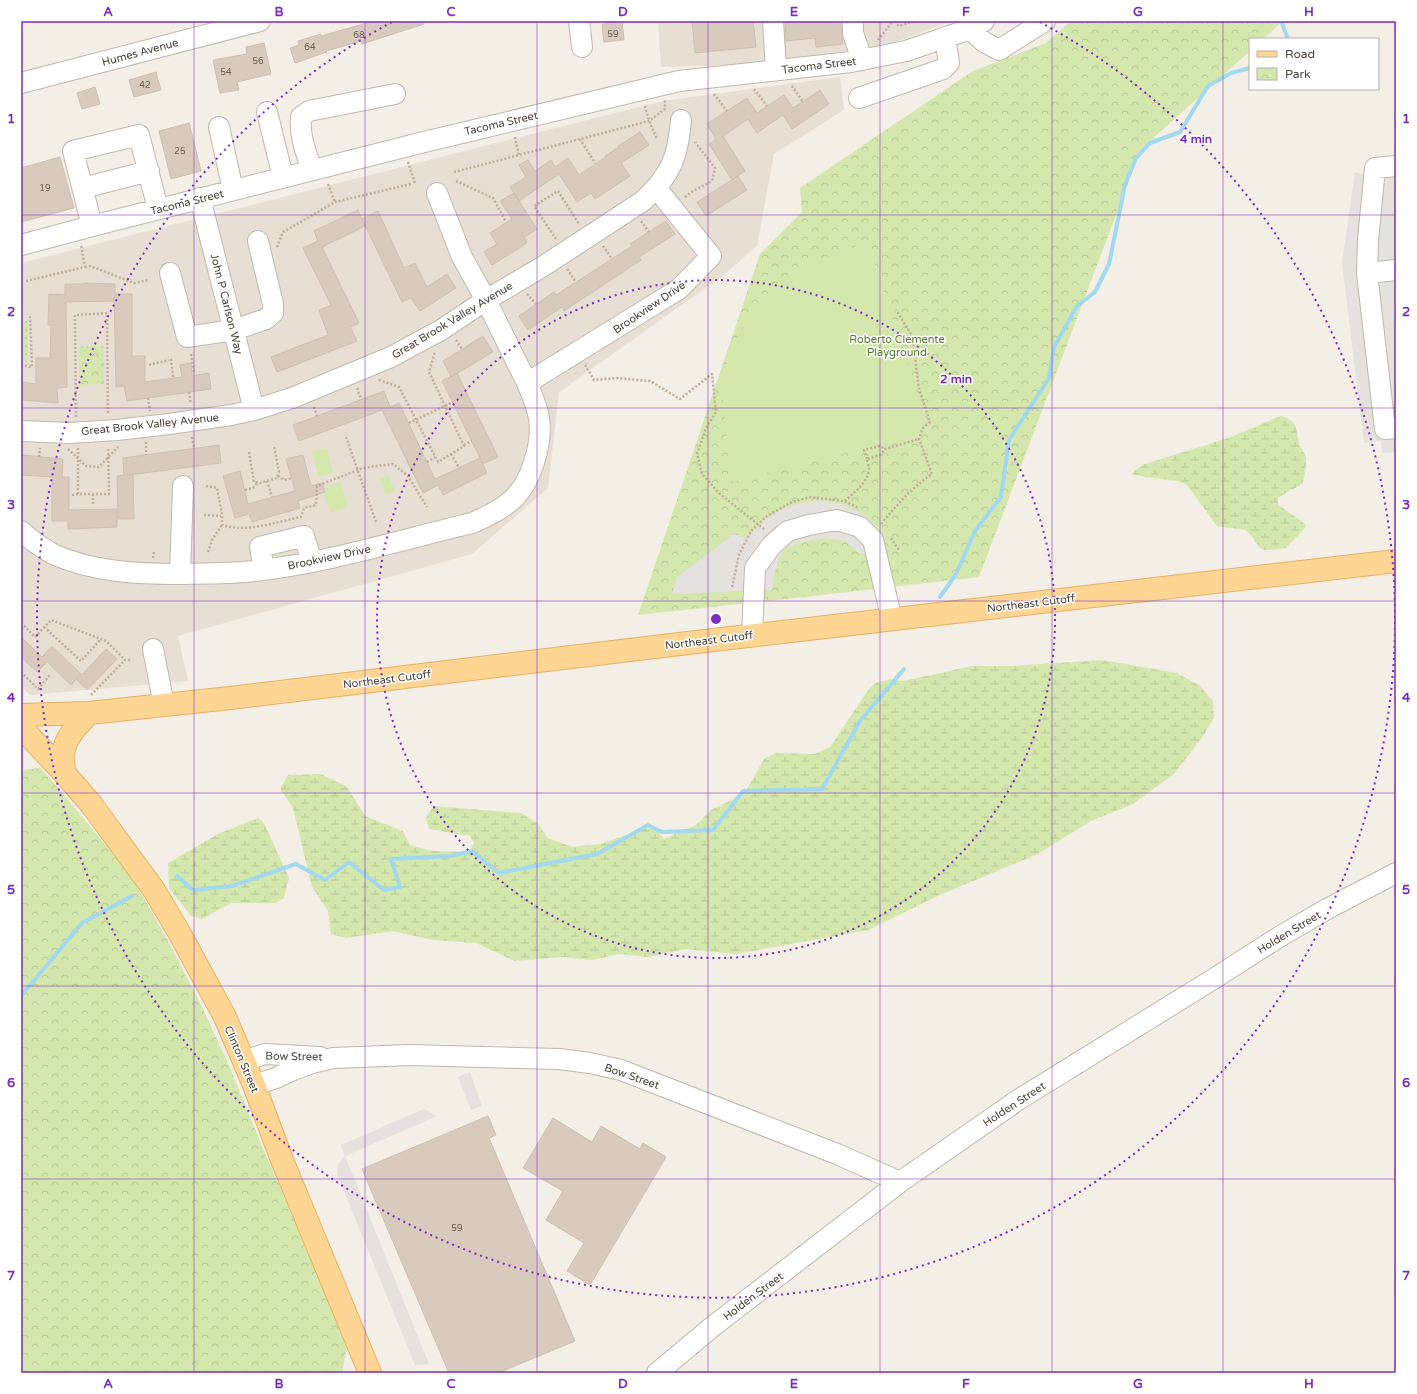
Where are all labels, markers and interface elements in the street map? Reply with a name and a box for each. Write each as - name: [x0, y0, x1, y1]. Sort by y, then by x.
- text: A: [103, 4, 113, 20]
- text: B: [274, 4, 284, 20]
- text: C: [446, 4, 456, 20]
- text: D: [618, 4, 628, 20]
- text: E: [790, 4, 798, 20]
- text: F: [962, 4, 970, 20]
- text: G: [1133, 4, 1143, 20]
- text: H: [1304, 4, 1314, 20]
- house number: 59: [607, 29, 619, 40]
- house number: 68: [353, 30, 365, 41]
- street label: Humes Avenue: [100, 36, 180, 69]
- legend: [1249, 38, 1379, 90]
- house number: 64: [304, 42, 316, 53]
- text: Road: [1285, 47, 1315, 61]
- street label: Tacoma Street: [781, 54, 857, 77]
- house number: 56: [252, 56, 264, 67]
- house number: 54: [220, 67, 232, 78]
- text: Park: [1285, 67, 1311, 81]
- house number: 42: [139, 80, 151, 91]
- street label: Tacoma Street: [463, 109, 539, 138]
- text: 1: [7, 111, 15, 127]
- text: 1: [1402, 111, 1410, 127]
- text: 4 min: [1180, 132, 1212, 146]
- house number: 25: [174, 146, 186, 157]
- house number: 19: [39, 183, 51, 194]
- street label: Tacoma Street: [149, 187, 225, 218]
- street label: John P Carlson Way: [208, 252, 245, 356]
- street label: Brookview Drive: [611, 278, 688, 336]
- street label: Great Brook Valley Avenue: [390, 279, 515, 362]
- text: 2: [7, 304, 15, 320]
- text: 2: [1402, 304, 1410, 320]
- park label: Roberto Clemente Playground: [849, 333, 945, 359]
- text: 2 min: [940, 372, 972, 386]
- street label: Great Brook Valley Avenue: [80, 411, 220, 438]
- text: 3: [7, 497, 15, 513]
- text: 3: [1402, 497, 1410, 513]
- street label: Brookview Drive: [286, 542, 372, 573]
- street label: Northeast Cutoff: [986, 592, 1076, 615]
- centre of rings: [709, 612, 723, 626]
- street label: Northeast Cutoff: [664, 629, 754, 652]
- street label: Northeast Cutoff: [342, 668, 432, 691]
- text: 4: [7, 690, 16, 706]
- text: 4: [1402, 690, 1411, 706]
- text: 5: [7, 882, 15, 898]
- text: 5: [1402, 882, 1410, 898]
- street label: Holden Street: [1255, 908, 1323, 956]
- street label: Clinton Street: [222, 1024, 261, 1095]
- street label: Bow Street: [265, 1050, 323, 1063]
- street label: Bow Street: [603, 1061, 661, 1092]
- text: 6: [7, 1075, 15, 1091]
- text: 6: [1402, 1075, 1410, 1091]
- street label: Holden Street: [981, 1079, 1048, 1129]
- house number: 59: [451, 1223, 463, 1234]
- text: 7: [7, 1268, 15, 1284]
- text: 7: [1402, 1268, 1410, 1284]
- street label: Holden Street: [721, 1270, 786, 1323]
- text: A: [103, 1376, 113, 1392]
- text: B: [274, 1376, 284, 1392]
- text: C: [446, 1376, 456, 1392]
- text: D: [618, 1376, 628, 1392]
- text: E: [790, 1376, 798, 1392]
- text: F: [962, 1376, 970, 1392]
- text: G: [1133, 1376, 1143, 1392]
- text: H: [1304, 1376, 1314, 1392]

